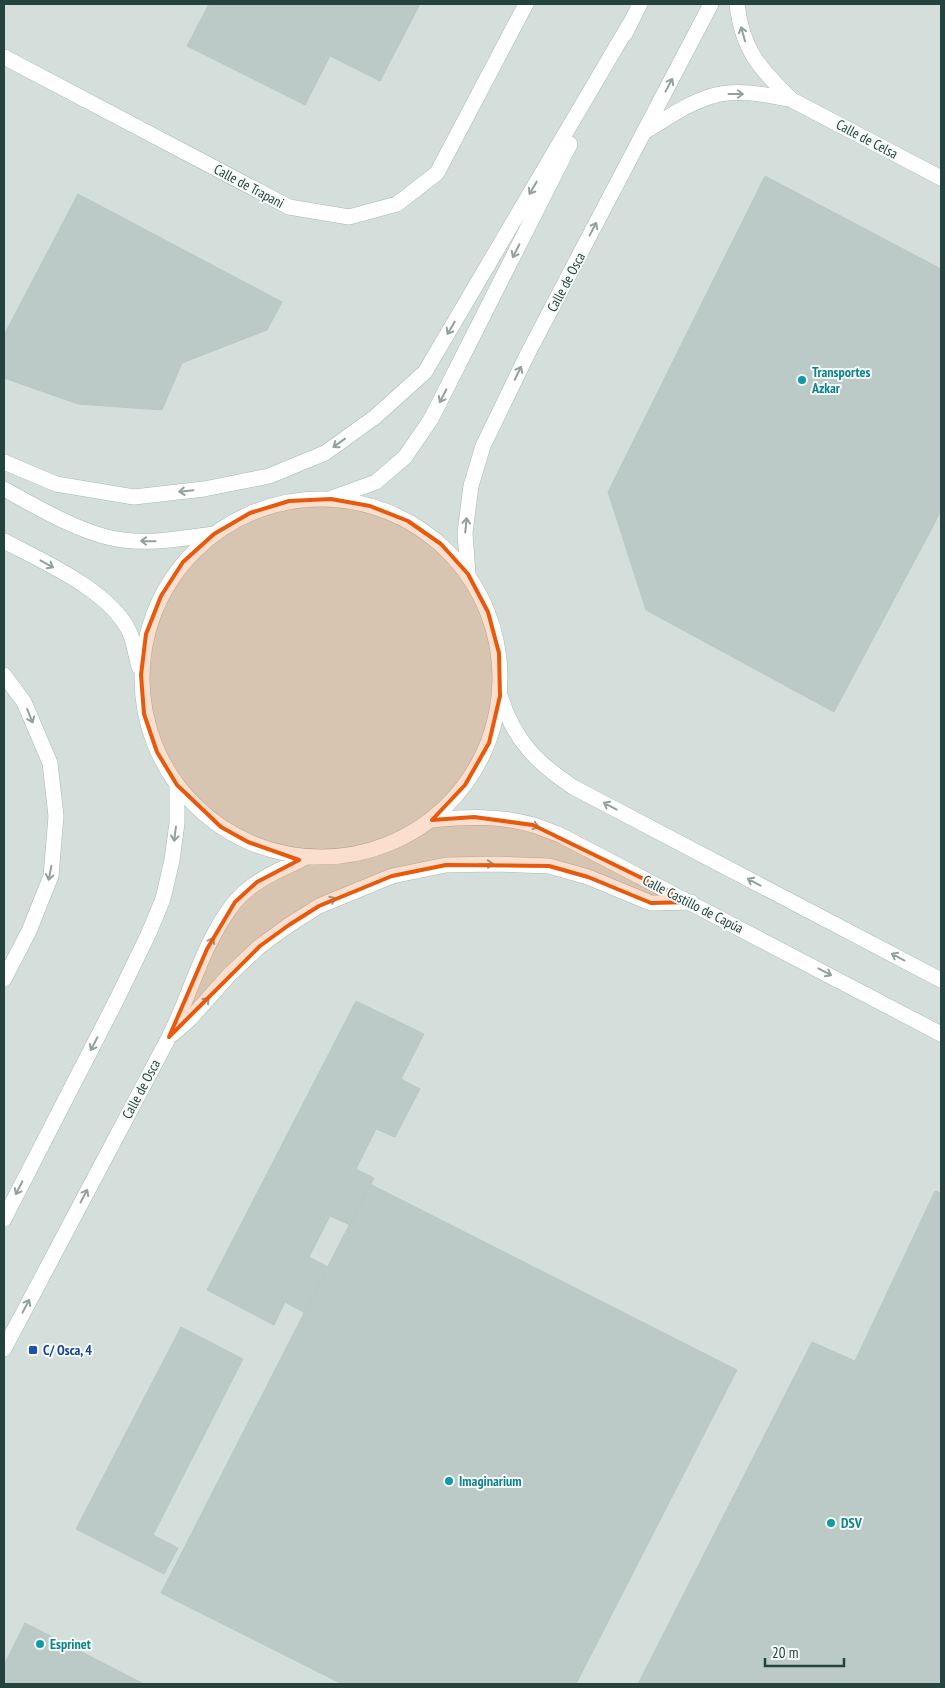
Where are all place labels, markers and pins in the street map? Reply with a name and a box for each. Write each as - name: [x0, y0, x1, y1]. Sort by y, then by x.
- place label: Transportes Azkar: [811, 363, 871, 397]
- marker: Transportes Azkar: [796, 374, 808, 386]
- place label: C/ Osca, 4: [43, 1341, 92, 1359]
- marker: C/ Osca, 4: [27, 1344, 39, 1356]
- place label: Imaginarium: [459, 1472, 522, 1490]
- marker: Imaginarium: [443, 1475, 455, 1487]
- place label: DSV: [841, 1514, 863, 1532]
- marker: DSV: [825, 1517, 837, 1529]
- place label: Esprinet: [50, 1635, 91, 1653]
- marker: Esprinet: [34, 1638, 46, 1650]

